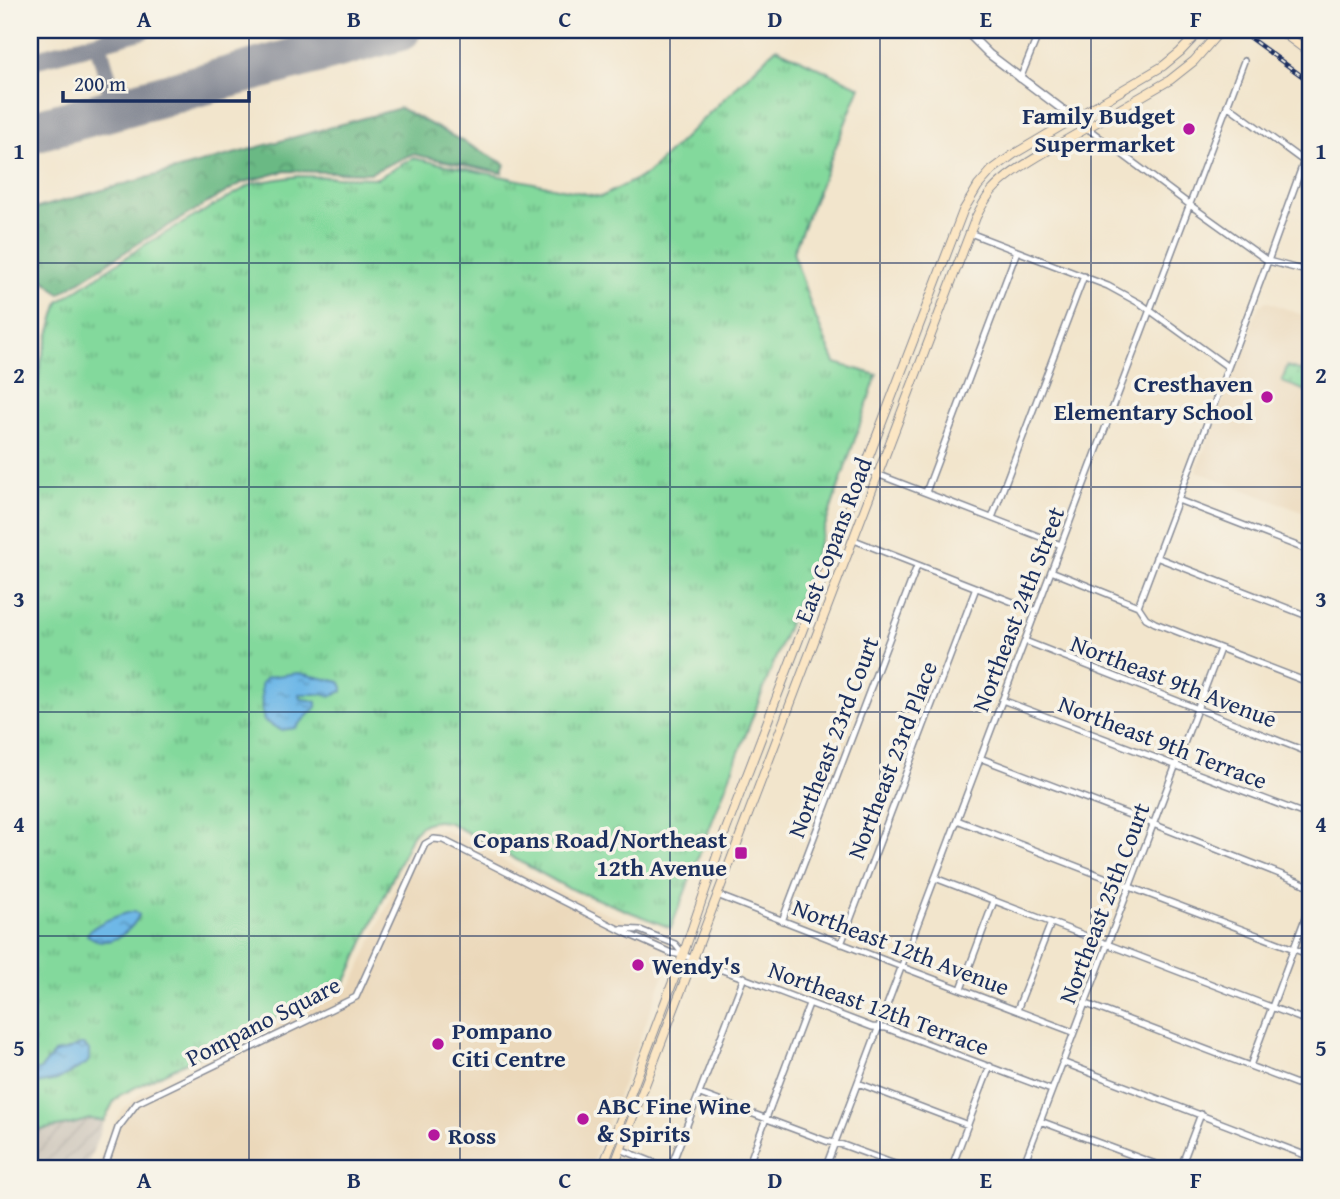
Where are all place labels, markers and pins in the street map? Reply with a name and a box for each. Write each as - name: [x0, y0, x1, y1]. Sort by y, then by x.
- place label: Family Budget Supermarket: [1022, 98, 1175, 161]
- marker: Family Budget Supermarket: [1181, 121, 1197, 137]
- place label: Cresthaven Elementary School: [1054, 366, 1254, 429]
- marker: Cresthaven Elementary School: [1259, 389, 1275, 405]
- place label: Copans Road/Northeast 12th Avenue: [473, 822, 727, 885]
- marker: Copans Road/Northeast 12th Avenue: [733, 845, 749, 861]
- place label: Wendy's: [652, 948, 741, 983]
- marker: Wendy's: [630, 957, 646, 973]
- place label: Pompano Citi Centre: [452, 1013, 566, 1076]
- marker: Pompano Citi Centre: [430, 1036, 446, 1052]
- place label: ABC Fine Wine & Spirits: [597, 1088, 751, 1151]
- marker: ABC Fine Wine & Spirits: [575, 1111, 591, 1127]
- place label: Ross: [448, 1118, 496, 1153]
- marker: Ross: [426, 1127, 442, 1143]

